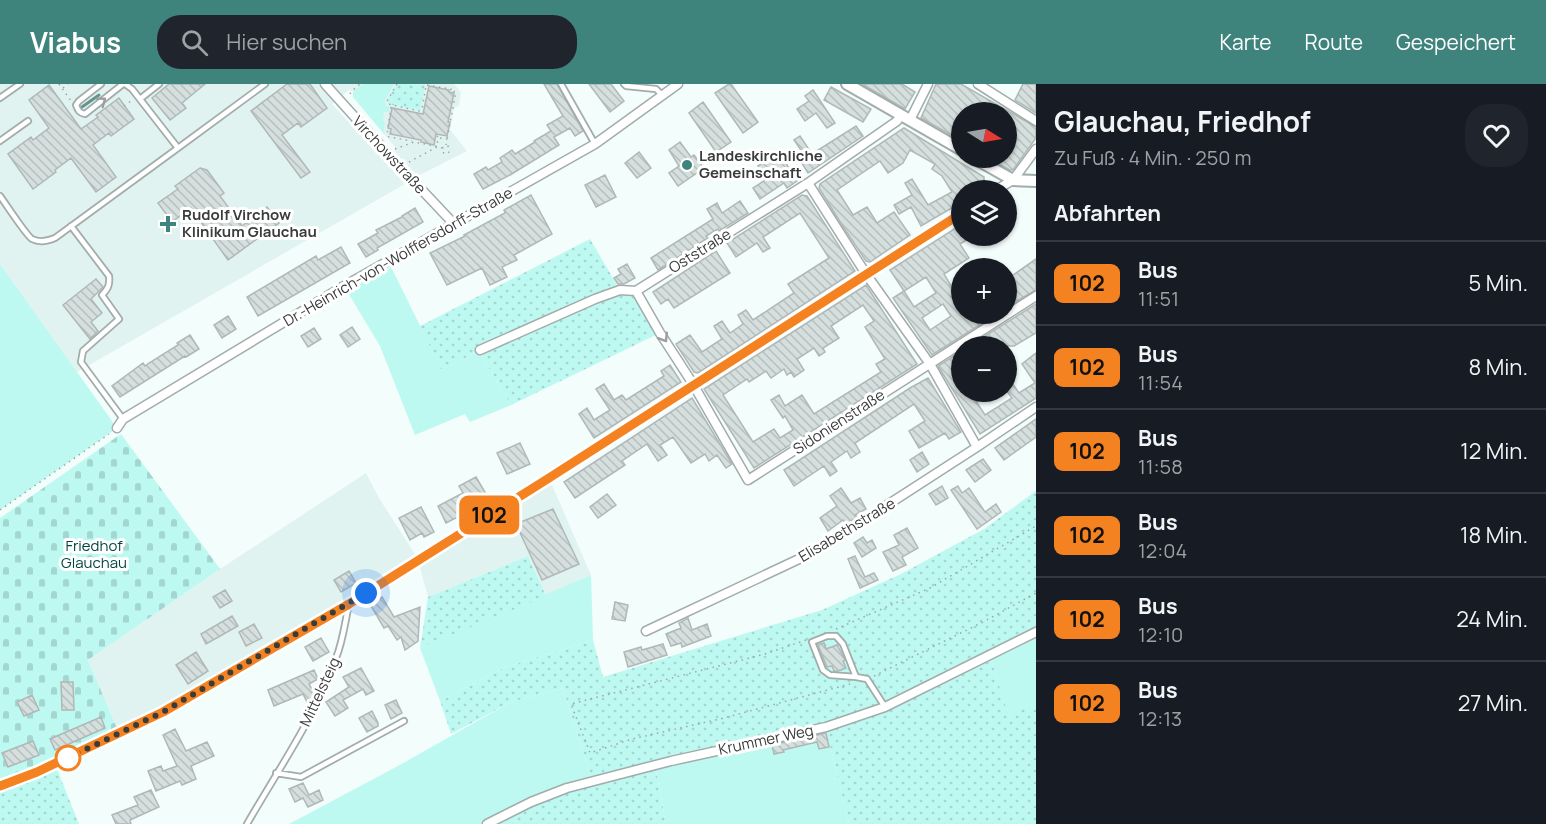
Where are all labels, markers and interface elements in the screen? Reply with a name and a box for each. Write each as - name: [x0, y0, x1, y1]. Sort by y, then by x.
- search box: [157, 15, 577, 69]
- text: Viabus: [30, 23, 121, 61]
- icon: search: [178, 26, 211, 59]
- text: Hier suchen: [226, 27, 347, 57]
- text: Karte: [1220, 28, 1272, 56]
- text: Route: [1305, 28, 1363, 56]
- text: Gespeichert: [1396, 28, 1516, 56]
- one-way arrow: [96, 97, 107, 108]
- north arrow: [951, 102, 1017, 168]
- map controls: [951, 102, 1017, 402]
- text: Glauchau, Friedhof: [1054, 102, 1311, 140]
- button: heart: [1465, 104, 1528, 167]
- street label: Virchowstraße: [348, 111, 431, 198]
- text: Zu Fuß · 4 Min. · 250 m: [1054, 144, 1251, 171]
- place label: Landeskirchliche Gemeinschaft: [699, 145, 823, 183]
- marker: Landeskirchliche Gemeinschaft: [680, 158, 694, 172]
- button: layers: [951, 180, 1017, 246]
- street label: Dr.-Heinrich-von-Wolffersdorff-Straße: [279, 182, 517, 331]
- text: Abfahrten: [1054, 198, 1161, 228]
- place label: Rudolf Virchow Klinikum Glauchau: [182, 204, 317, 242]
- marker: Rudolf Virchow Klinikum Glauchau: [159, 215, 177, 233]
- street label: Oststraße: [665, 223, 735, 278]
- text: Bus: [1138, 255, 1178, 285]
- button: +: [951, 258, 1017, 324]
- text: 5 Min.: [1469, 268, 1528, 298]
- text: 102: [1069, 269, 1105, 297]
- text: 11:51: [1138, 285, 1179, 312]
- one-way arrow: [656, 332, 668, 342]
- button: −: [951, 336, 1017, 402]
- text: Bus: [1138, 339, 1178, 369]
- text: 8 Min.: [1469, 352, 1528, 382]
- text: 102: [1069, 353, 1105, 381]
- text: 11:54: [1138, 369, 1183, 396]
- street label: Sidonienstraße: [789, 384, 889, 459]
- text: Bus: [1138, 423, 1178, 453]
- text: 12 Min.: [1460, 436, 1528, 466]
- text: 102: [1069, 437, 1105, 465]
- text: 11:58: [1138, 453, 1183, 480]
- street label: Elisabethstraße: [794, 492, 899, 567]
- line badge: 102: [454, 496, 524, 534]
- text: 102: [471, 501, 507, 529]
- text: Bus: [1138, 507, 1178, 537]
- text: 18 Min.: [1460, 520, 1528, 550]
- text: 102: [1069, 521, 1105, 549]
- park label: Friedhof Glauchau: [61, 535, 127, 573]
- text: 12:04: [1138, 537, 1187, 564]
- your location: [351, 578, 381, 608]
- text: Bus: [1138, 591, 1178, 621]
- text: 24 Min.: [1456, 604, 1528, 634]
- text: 102: [1069, 605, 1105, 633]
- text: 12:10: [1138, 621, 1183, 648]
- street label: Mittelsteig: [294, 654, 345, 730]
- text: Bus: [1138, 675, 1178, 705]
- text: 27 Min.: [1458, 688, 1528, 718]
- text: 102: [1069, 689, 1105, 717]
- text: 12:13: [1138, 705, 1182, 732]
- street label: Krummer Weg: [716, 719, 815, 760]
- unlabelled marker: [55, 745, 81, 771]

